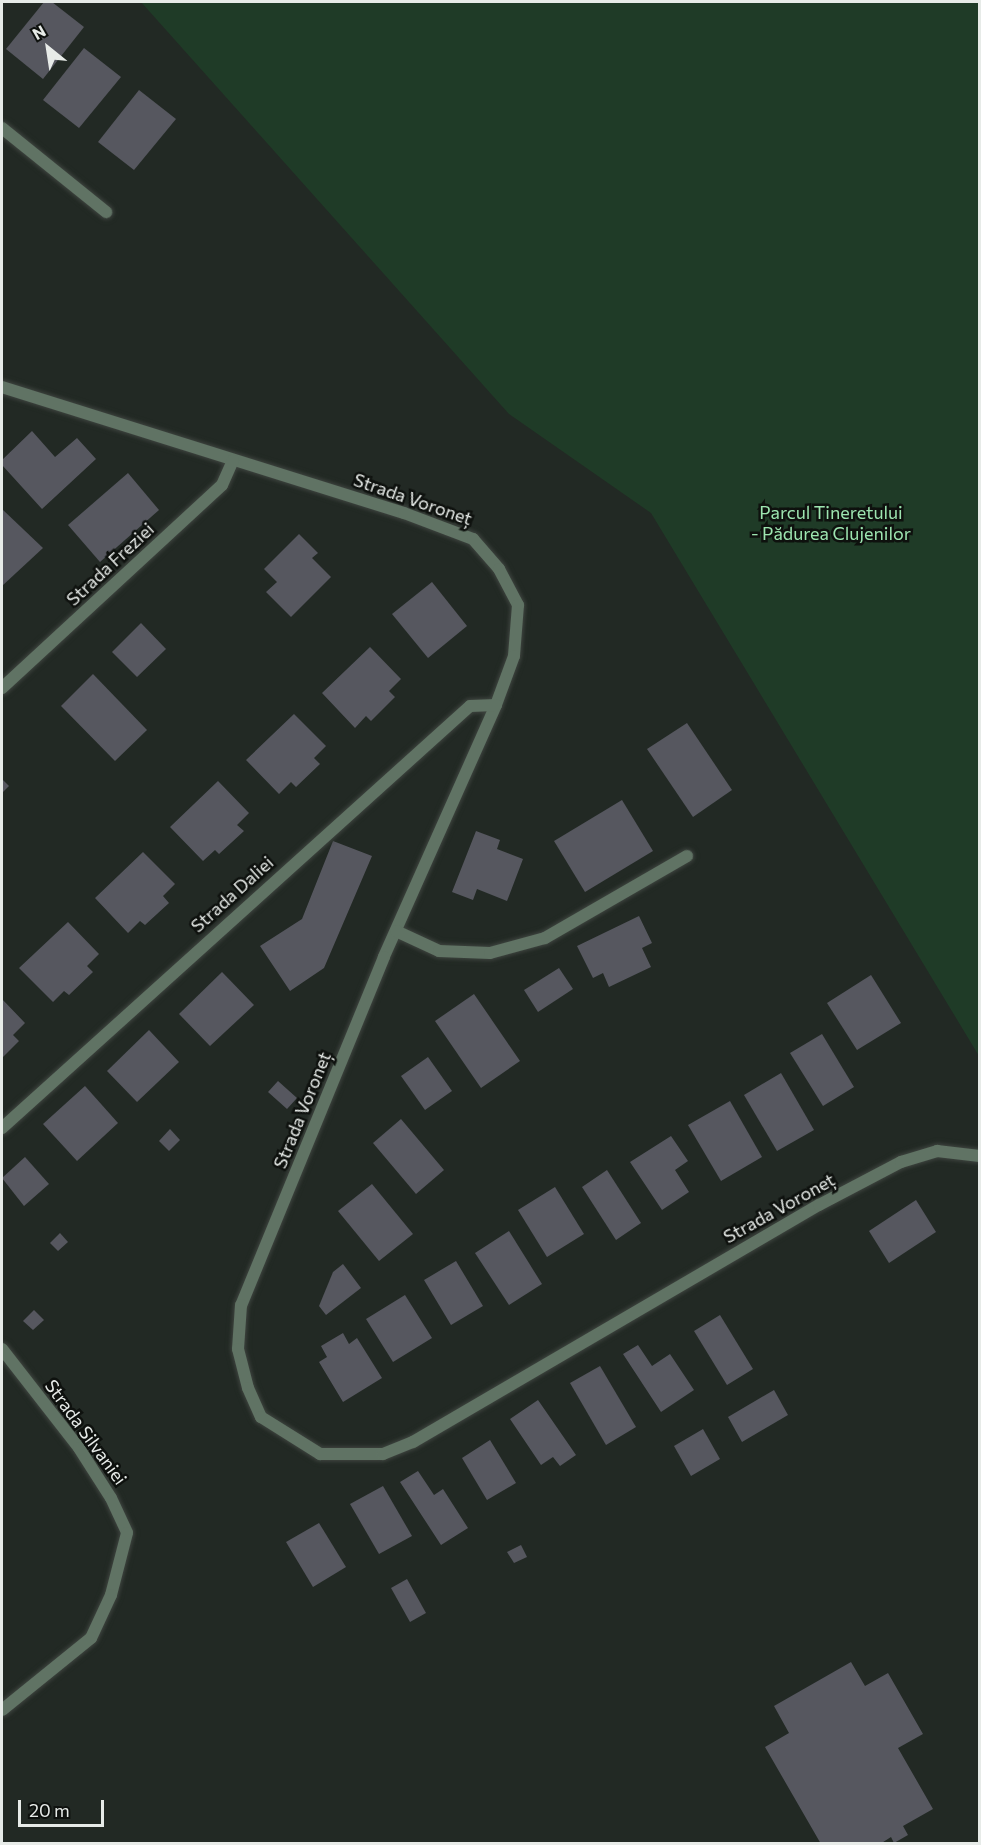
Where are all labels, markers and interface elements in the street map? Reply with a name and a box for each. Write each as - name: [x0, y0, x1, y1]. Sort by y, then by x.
- north arrow: [18, 18, 78, 78]
- text: N: [29, 21, 49, 43]
- street label: Strada Voroneț: [351, 469, 475, 529]
- park label: Parcul Tineretului - Pădurea Clujenilor: [751, 502, 911, 544]
- street label: Strada Freziei: [62, 518, 158, 610]
- street label: Strada Daliei: [186, 851, 278, 937]
- street label: Strada Voroneț: [269, 1048, 335, 1172]
- street label: Strada Voroneț: [720, 1168, 838, 1248]
- street label: Strada Silvaniei: [41, 1375, 131, 1489]
- scale bar: [21, 1788, 106, 1826]
- text: 20 m: [29, 1799, 70, 1821]

